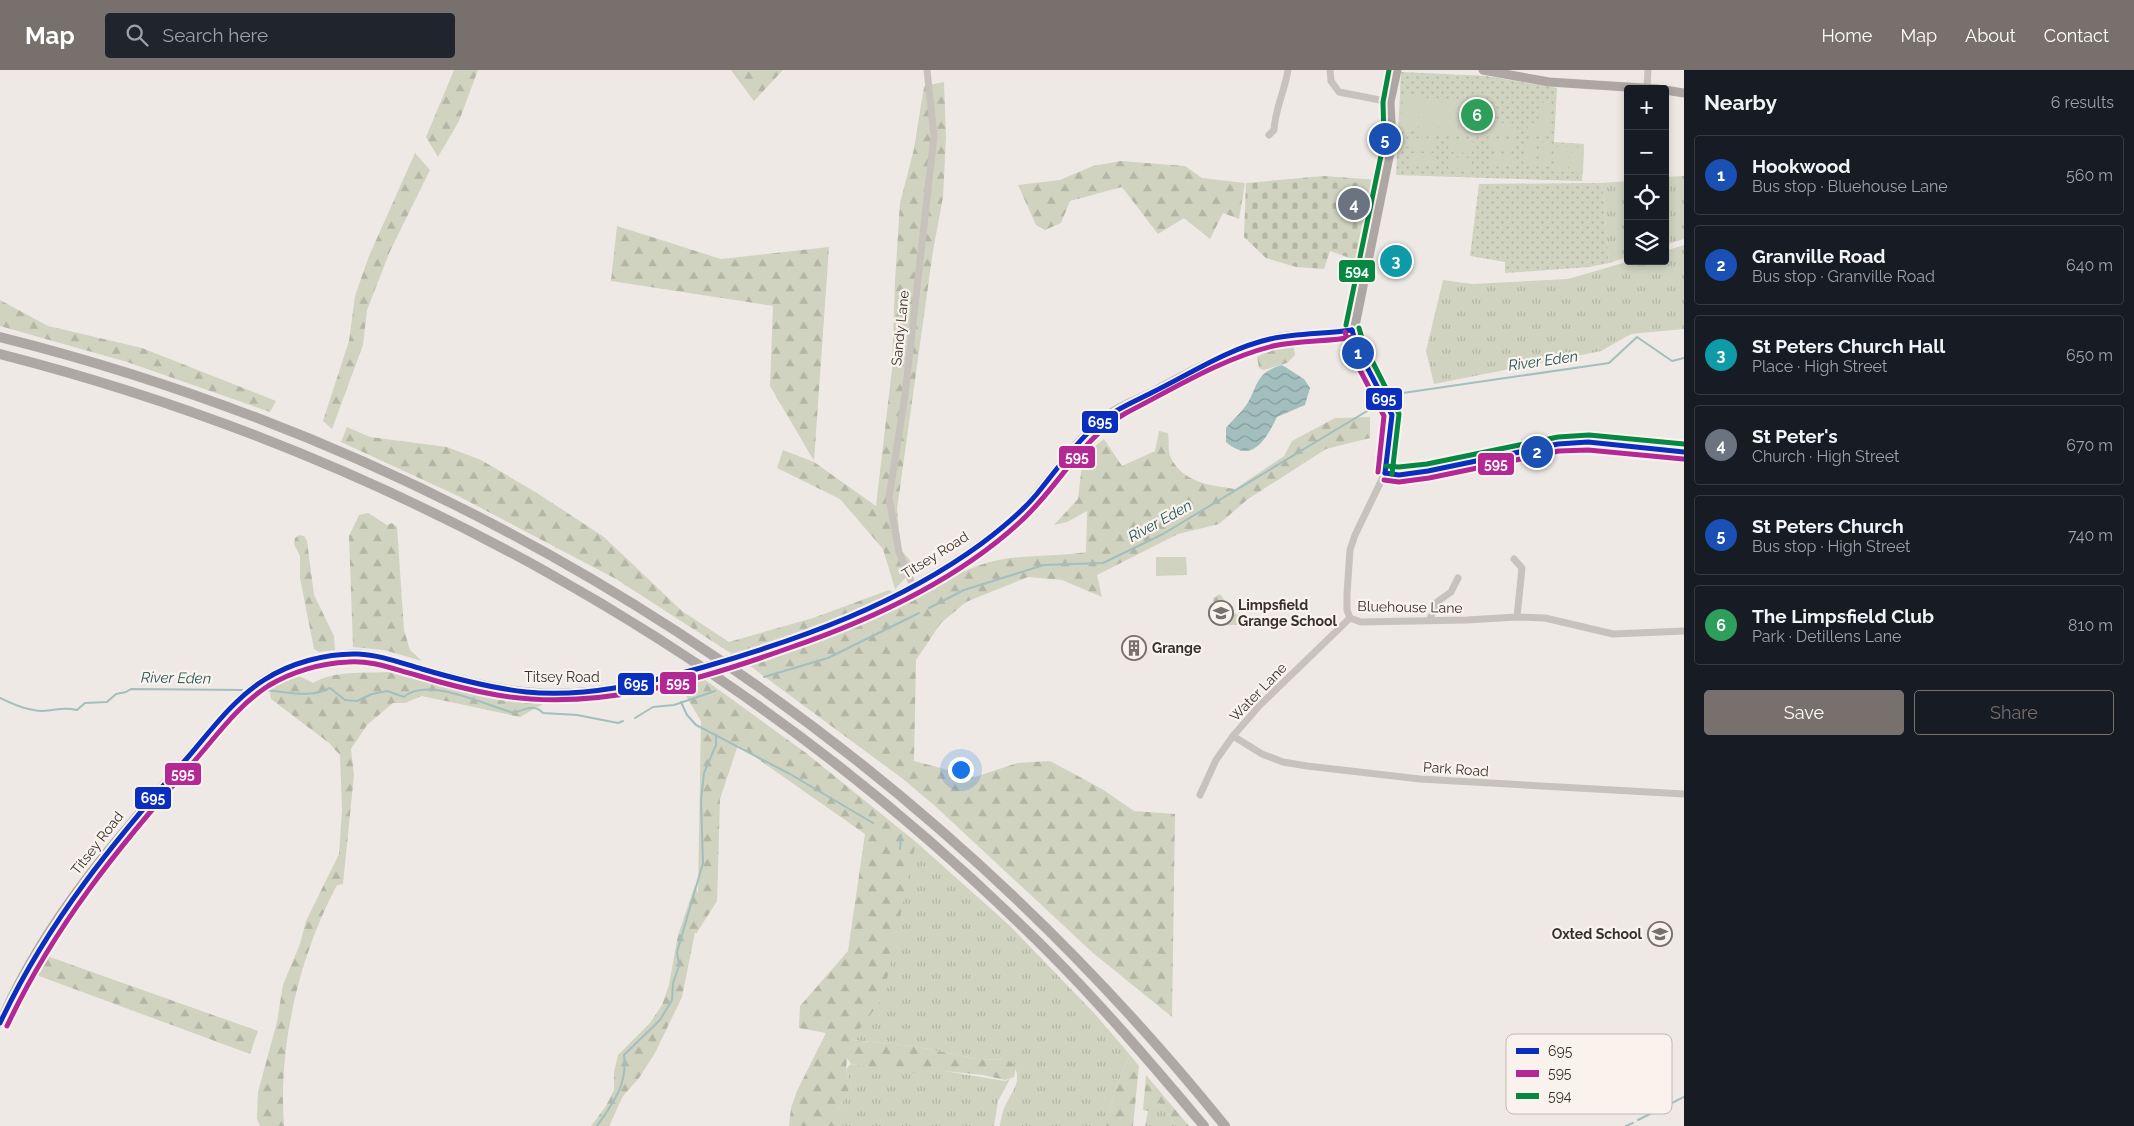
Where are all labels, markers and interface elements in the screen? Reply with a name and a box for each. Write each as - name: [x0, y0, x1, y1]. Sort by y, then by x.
- search box: [105, 13, 455, 58]
- text: Map: [25, 21, 75, 50]
- icon: search: [123, 21, 151, 49]
- text: Search here: [163, 24, 268, 46]
- text: Home: [1821, 25, 1872, 46]
- text: Map: [1900, 25, 1937, 46]
- text: About: [1965, 25, 2016, 46]
- text: Contact: [2044, 25, 2109, 46]
- map controls: [1624, 85, 1669, 265]
- button: +: [1624, 85, 1669, 130]
- text: Nearby: [1704, 90, 1777, 115]
- text: 6 results: [2051, 93, 2114, 112]
- pin: 6: [1461, 96, 1493, 134]
- pin: 5: [1369, 120, 1401, 158]
- button: −: [1624, 130, 1669, 175]
- text: Hookwood: [1752, 155, 1851, 177]
- text: 1: [1717, 166, 1725, 185]
- text: 560 m: [2066, 166, 2113, 185]
- button: locate: [1624, 175, 1669, 220]
- text: Bus stop · Bluehouse Lane: [1752, 177, 1948, 196]
- pin: 4: [1338, 185, 1370, 223]
- button: layers: [1624, 220, 1669, 265]
- pin: 3: [1380, 242, 1412, 280]
- text: Granville Road: [1752, 245, 1886, 267]
- text: 2: [1716, 256, 1726, 275]
- text: 640 m: [2066, 256, 2113, 275]
- line badge: 594: [1338, 259, 1376, 283]
- text: 594: [1345, 263, 1369, 279]
- text: Bus stop · Granville Road: [1752, 267, 1935, 286]
- street label: Sandy Lane: [888, 289, 912, 367]
- pin: 1: [1342, 334, 1374, 372]
- text: St Peters Church Hall: [1752, 335, 1945, 357]
- text: 3: [1717, 346, 1725, 365]
- text: 650 m: [2066, 346, 2113, 365]
- water label: River Eden: [1507, 347, 1579, 375]
- text: Place · High Street: [1752, 357, 1887, 376]
- line badge: 695: [1365, 387, 1403, 411]
- text: 695: [1372, 391, 1396, 407]
- line badge: 695: [1081, 410, 1119, 434]
- text: 695: [1088, 414, 1112, 430]
- text: St Peter's: [1752, 425, 1838, 447]
- pin: 2: [1521, 433, 1553, 471]
- text: 4: [1716, 436, 1726, 455]
- text: 670 m: [2066, 436, 2113, 455]
- line badge: 595: [1058, 445, 1096, 469]
- text: Church · High Street: [1752, 447, 1899, 466]
- text: 595: [1065, 449, 1089, 465]
- line badge: 595: [1477, 452, 1515, 476]
- text: 595: [1484, 456, 1508, 472]
- water label: River Eden: [1125, 496, 1195, 546]
- text: St Peters Church: [1752, 515, 1904, 537]
- text: 5: [1717, 526, 1725, 545]
- text: 740 m: [2068, 526, 2113, 545]
- street label: Titsey Road: [899, 528, 971, 582]
- text: Bus stop · High Street: [1752, 537, 1910, 556]
- place label: Limpsfield Grange School: [1238, 597, 1338, 629]
- street label: Bluehouse Lane: [1357, 598, 1463, 616]
- school or university icon: Limpsfield Grange School: [1208, 600, 1234, 626]
- text: The Limpsfield Club: [1752, 605, 1934, 627]
- text: 6: [1716, 616, 1726, 635]
- text: 810 m: [2068, 616, 2113, 635]
- text: Park · Detillens Lane: [1752, 627, 1901, 646]
- building icon: Grange: [1121, 635, 1147, 661]
- place label: Grange: [1152, 640, 1202, 656]
- street label: Water Lane: [1226, 660, 1290, 724]
- water label: River Eden: [141, 668, 211, 688]
- street label: Titsey Road: [524, 669, 600, 685]
- line badge: 595: [659, 671, 697, 695]
- line badge: 695: [617, 672, 655, 696]
- text: 595: [666, 675, 690, 691]
- text: 695: [624, 676, 648, 692]
- button: Save: [1704, 690, 1904, 735]
- button: Share: [1914, 690, 2114, 735]
- your location: [948, 757, 974, 783]
- street label: Park Road: [1423, 759, 1489, 779]
- line badge: 595: [164, 762, 202, 786]
- text: 595: [171, 766, 195, 782]
- line badge: 695: [134, 786, 172, 810]
- text: 695: [141, 790, 165, 806]
- street label: Titsey Road: [67, 808, 127, 878]
- school or university icon: Oxted School: [1647, 921, 1673, 947]
- place label: Oxted School: [1552, 926, 1643, 942]
- legend: [1506, 1034, 1672, 1114]
- text: 695: [1548, 1043, 1573, 1059]
- text: 595: [1548, 1065, 1572, 1081]
- text: 594: [1548, 1088, 1572, 1104]

